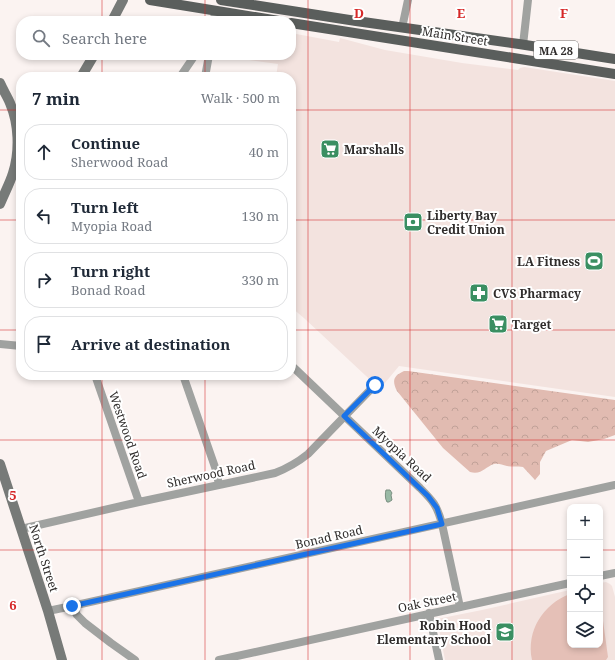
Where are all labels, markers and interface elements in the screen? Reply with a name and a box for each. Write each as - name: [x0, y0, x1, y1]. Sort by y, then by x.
- text: D: [354, 4, 364, 22]
- text: E: [457, 4, 466, 22]
- text: F: [560, 4, 568, 22]
- search box: [16, 16, 296, 60]
- street label: Main Street: [421, 22, 489, 50]
- icon: search: [30, 27, 52, 49]
- text: Search here: [62, 28, 147, 48]
- road number: MA 28: [534, 41, 578, 59]
- text: 7 min: [32, 87, 80, 110]
- text: Walk · 500 m: [201, 89, 280, 107]
- text: Continue: [71, 133, 140, 153]
- supermarket icon: Marshalls: [319, 138, 341, 160]
- icon: ahead: [33, 141, 55, 163]
- place label: Marshalls: [344, 141, 404, 158]
- text: 40 m: [249, 143, 279, 161]
- text: Sherwood Road: [71, 153, 168, 171]
- text: Turn left: [71, 197, 139, 217]
- icon: left: [33, 205, 55, 227]
- text: 130 m: [242, 207, 279, 225]
- place label: Liberty Bay Credit Union: [427, 207, 505, 238]
- bank icon: Liberty Bay Credit Union: [402, 211, 424, 233]
- text: Myopia Road: [71, 217, 152, 235]
- sports icon: LA Fitness: [583, 250, 605, 272]
- place label: LA Fitness: [517, 253, 580, 270]
- text: Turn right: [71, 261, 150, 281]
- icon: right: [33, 269, 55, 291]
- text: 330 m: [242, 271, 279, 289]
- text: Bonad Road: [71, 281, 145, 299]
- pharmacy icon: CVS Pharmacy: [468, 282, 490, 304]
- place label: CVS Pharmacy: [493, 285, 581, 302]
- supermarket icon: Target: [487, 313, 509, 335]
- place label: Target: [512, 316, 552, 333]
- icon: arrive: [33, 333, 55, 355]
- text: Arrive at destination: [71, 334, 230, 354]
- route start: [366, 376, 384, 394]
- street label: Westwood Road: [105, 389, 151, 482]
- street label: Myopia Road: [369, 422, 436, 486]
- street label: Sherwood Road: [165, 456, 257, 492]
- text: 5: [9, 486, 17, 504]
- map controls: [567, 504, 603, 648]
- button: +: [567, 504, 603, 540]
- street label: Bonad Road: [294, 521, 365, 553]
- street label: North Street: [25, 522, 63, 594]
- button: −: [567, 540, 603, 576]
- button: locate: [567, 576, 603, 612]
- street label: Oak Street: [396, 588, 458, 616]
- text: 6: [9, 596, 17, 614]
- route end: [63, 597, 81, 615]
- button: layers: [567, 612, 603, 648]
- place label: Robin Hood Elementary School: [377, 617, 492, 648]
- school or university icon: Robin Hood Elementary School: [494, 621, 516, 643]

